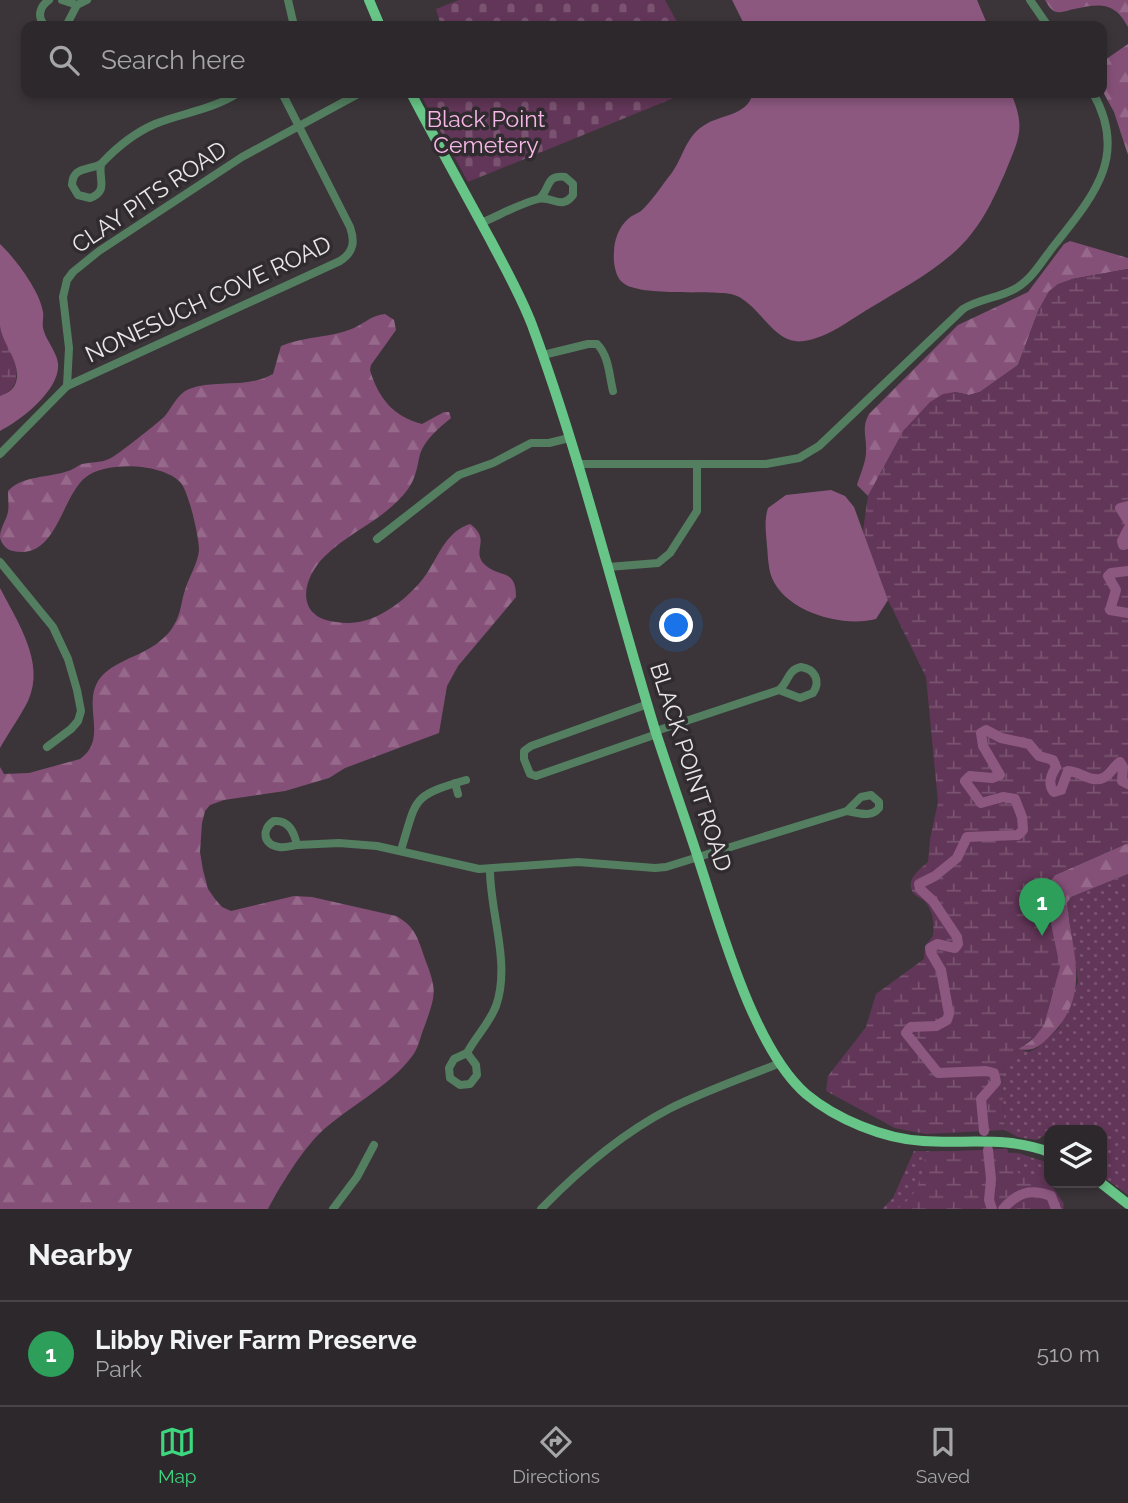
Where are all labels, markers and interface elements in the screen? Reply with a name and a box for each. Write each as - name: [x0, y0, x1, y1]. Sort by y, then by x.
- search box: [21, 21, 1107, 98]
- icon: search: [45, 41, 83, 79]
- text: Search here: [101, 45, 245, 75]
- park label: Black Point Cemetery: [427, 105, 546, 158]
- street label: CLAY PITS ROAD: [66, 135, 231, 258]
- street label: NONESUCH COVE ROAD: [81, 230, 335, 367]
- your location: [659, 608, 693, 642]
- street label: BLACK POINT ROAD: [645, 659, 738, 875]
- pin: 1: [1019, 878, 1065, 936]
- map controls: [1044, 1125, 1107, 1188]
- button: layers: [1044, 1125, 1107, 1188]
- text: Nearby: [28, 1237, 132, 1272]
- text: Libby River Farm Preserve: [95, 1325, 417, 1355]
- text: 1: [45, 1340, 57, 1367]
- text: 510 m: [1037, 1340, 1100, 1367]
- text: Park: [95, 1355, 142, 1382]
- tab: Map: [158, 1423, 197, 1487]
- tab: Directions: [512, 1423, 600, 1487]
- tab: Saved: [916, 1423, 970, 1487]

